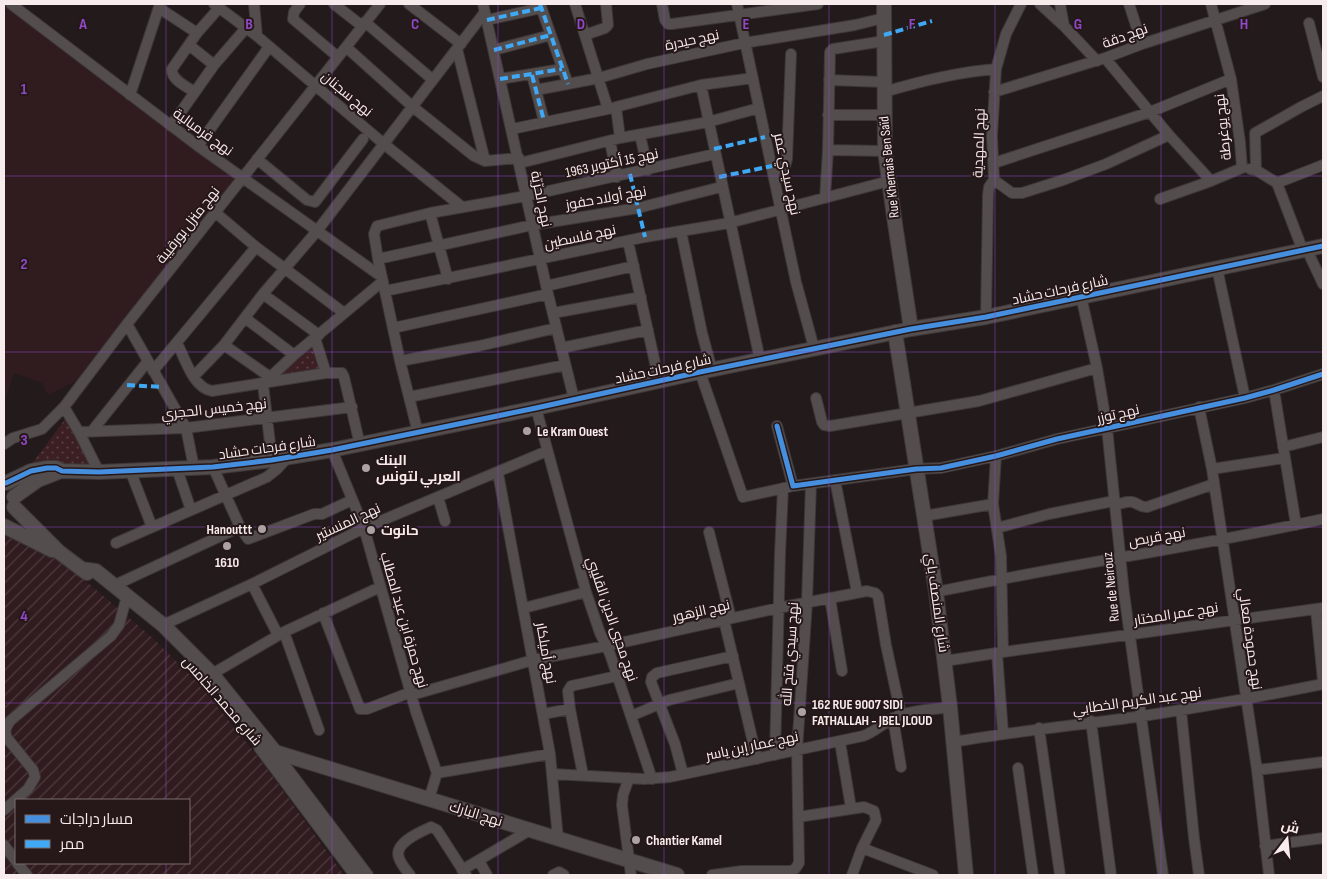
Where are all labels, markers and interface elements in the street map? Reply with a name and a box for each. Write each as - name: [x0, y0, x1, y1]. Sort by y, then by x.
- text: A: [78, 15, 87, 34]
- text: B: [245, 15, 253, 34]
- text: C: [411, 15, 419, 34]
- text: D: [577, 15, 585, 34]
- text: E: [743, 15, 750, 34]
- text: F: [909, 15, 916, 34]
- text: G: [1074, 15, 1082, 34]
- text: H: [1240, 15, 1248, 34]
- street label: نهج دقة: [1100, 20, 1150, 52]
- street label: نهج حيدرة: [663, 26, 721, 54]
- street label: نهج سجنان: [318, 68, 376, 120]
- text: 1: [21, 80, 28, 99]
- street label: نهج يوغرطة: [1211, 93, 1235, 161]
- street label: نهج قرمبالية: [170, 105, 236, 159]
- street label: نهج المهدية: [969, 108, 989, 178]
- street label: Rue Khemais Ben Saïd: [875, 115, 903, 219]
- street label: نهج سيدي عمر: [767, 130, 804, 217]
- street label: نهج 15 أكتوبر 1963: [564, 144, 660, 181]
- street label: نهج الحرّيّة: [527, 169, 555, 229]
- street label: نهج أولاد حفوز: [563, 182, 648, 214]
- street label: نهج منزل بورقيبة: [153, 183, 223, 267]
- street label: نهج فلسطين: [542, 221, 618, 253]
- text: 2: [20, 255, 28, 274]
- street label: شارع فرحات حشاد: [1010, 272, 1110, 308]
- street label: شارع فرحات حشاد: [613, 351, 713, 387]
- street label: نهج خميس الحجري: [160, 395, 268, 426]
- street label: نهج توزر: [1094, 401, 1141, 427]
- place label: Le Kram Ouest: [537, 423, 608, 440]
- marker: Le Kram Ouest: [521, 425, 533, 437]
- text: 3: [20, 431, 28, 450]
- street label: شارع فرحات حشاد: [217, 433, 317, 463]
- place label: البنك العربي لتونس: [376, 452, 461, 488]
- marker: البنك العربي لتونس: [360, 462, 372, 474]
- street label: نهج المنستير: [312, 500, 383, 545]
- place label: Hanouttt: [206, 521, 252, 538]
- place label: حانوت: [381, 522, 419, 539]
- marker: Hanouttt: [256, 523, 268, 535]
- marker: حانوت: [365, 524, 377, 536]
- street label: نهج قربص: [1127, 524, 1187, 550]
- marker: 1610: [221, 540, 233, 552]
- street label: نهج حمزة ابن عبد المطلب: [376, 550, 432, 690]
- street label: Rue de Neirouz: [1099, 551, 1123, 623]
- street label: شارع المنصف باي: [919, 552, 952, 654]
- place label: 1610: [215, 554, 239, 571]
- street label: نهج محيي الدين القليبي: [580, 554, 641, 684]
- street label: نهج حمودة معالي: [1231, 587, 1266, 691]
- street label: نهج الزهور: [669, 596, 732, 626]
- street label: نهج عمر المختار: [1131, 599, 1220, 629]
- street label: نهج سيدي فتح الله: [777, 601, 805, 707]
- text: 4: [20, 607, 28, 626]
- street label: نهج أميلكار: [532, 620, 561, 685]
- street label: شارع محمد الخامس: [179, 653, 265, 749]
- street label: نهج عبد الكريم الخطابي: [1071, 684, 1203, 721]
- place label: 162 RUE 9007 SIDI FATHALLAH - JBEL JLOUD: [812, 696, 933, 729]
- marker: 162 RUE 9007 SIDI FATHALLAH - JBEL JLOUD: [796, 706, 808, 718]
- street label: نهج عمار إبن ياسر: [703, 728, 800, 764]
- street label: نهج البارك: [447, 798, 505, 830]
- legend: [15, 799, 190, 864]
- text: مسار دراجات: [60, 810, 133, 829]
- north arrow: [1262, 814, 1312, 864]
- text: ش: [1279, 816, 1301, 838]
- place label: Chantier Kamel: [646, 832, 722, 849]
- marker: Chantier Kamel: [630, 834, 642, 846]
- text: ممر: [59, 835, 84, 854]

